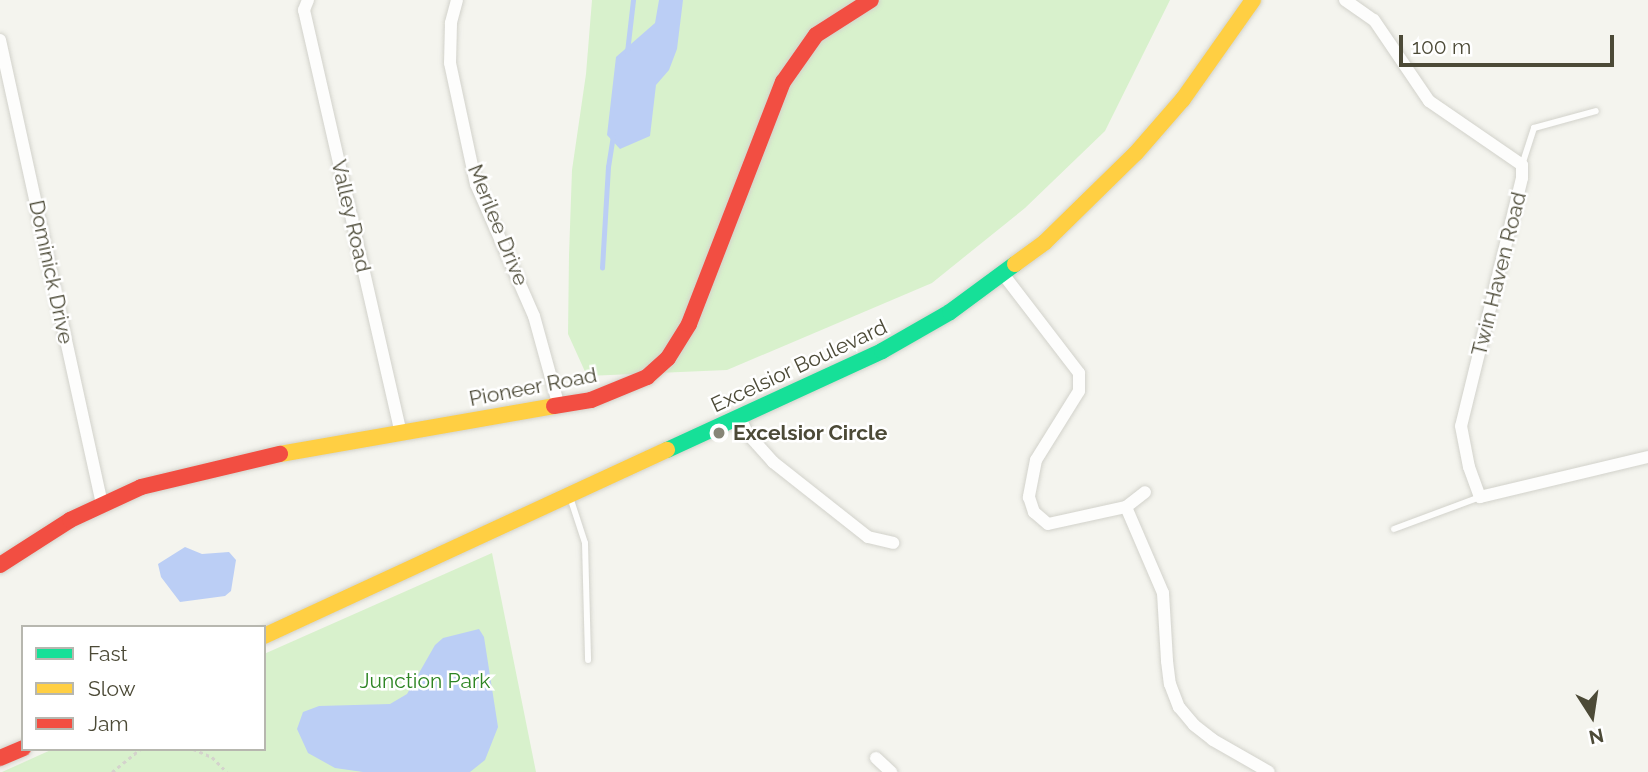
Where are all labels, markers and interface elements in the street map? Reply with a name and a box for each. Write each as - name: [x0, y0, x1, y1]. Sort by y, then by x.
- scale bar: [1403, 21, 1618, 65]
- text: 100 m: [1412, 34, 1471, 59]
- street label: Valley Road: [326, 157, 376, 275]
- street label: Merilee Drive: [462, 161, 534, 289]
- street label: Twin Haven Road: [1466, 189, 1532, 359]
- street label: Dominick Drive: [23, 198, 79, 346]
- street label: Excelsior Boulevard: [707, 314, 891, 418]
- street label: Pioneer Road: [467, 362, 599, 412]
- place label: Excelsior Circle: [733, 420, 888, 446]
- marker: Excelsior Circle: [711, 425, 727, 441]
- legend: [21, 625, 266, 751]
- text: Fast: [88, 641, 128, 666]
- park label: Junction Park: [360, 668, 490, 694]
- text: Slow: [88, 676, 136, 701]
- north arrow: [1557, 681, 1627, 751]
- text: Jam: [88, 711, 129, 736]
- text: N: [1587, 724, 1606, 749]

